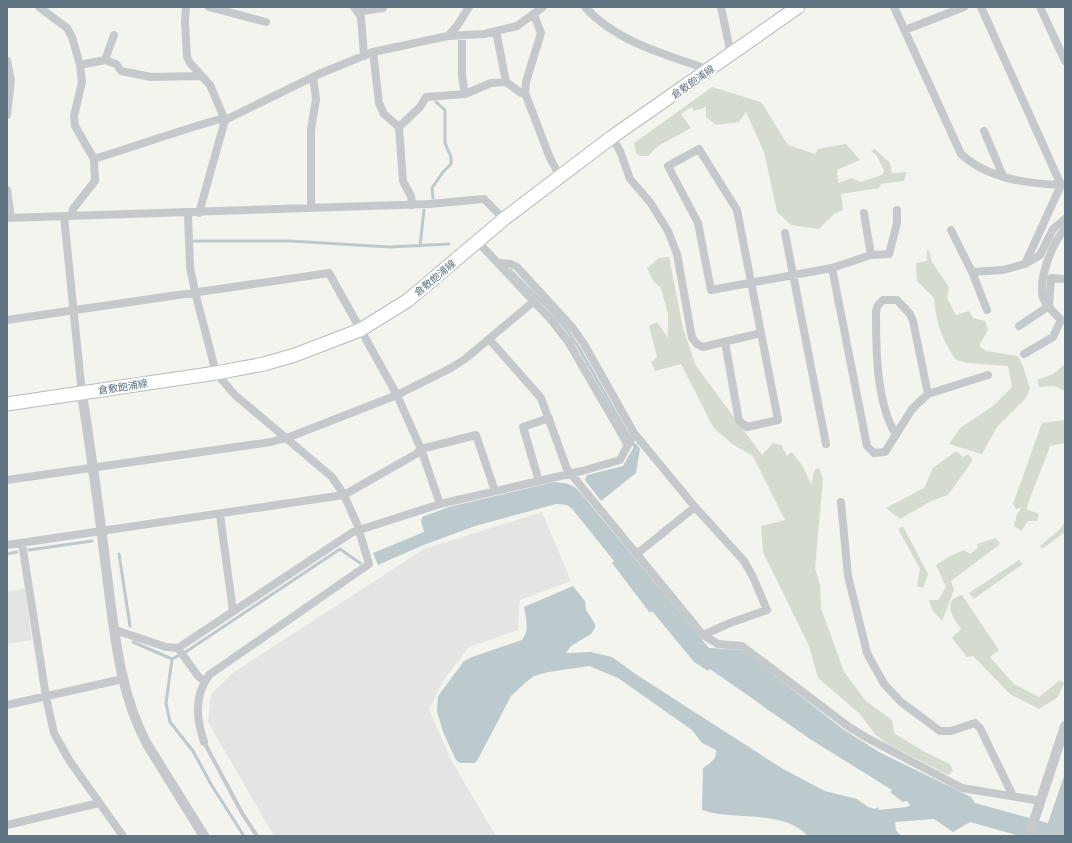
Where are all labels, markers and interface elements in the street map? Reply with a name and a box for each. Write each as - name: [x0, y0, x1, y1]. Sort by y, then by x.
- street label: 倉敷飽浦線: [669, 62, 717, 102]
- street label: 倉敷飽浦線: [412, 257, 458, 299]
- street label: 倉敷飽浦線: [97, 377, 149, 397]

